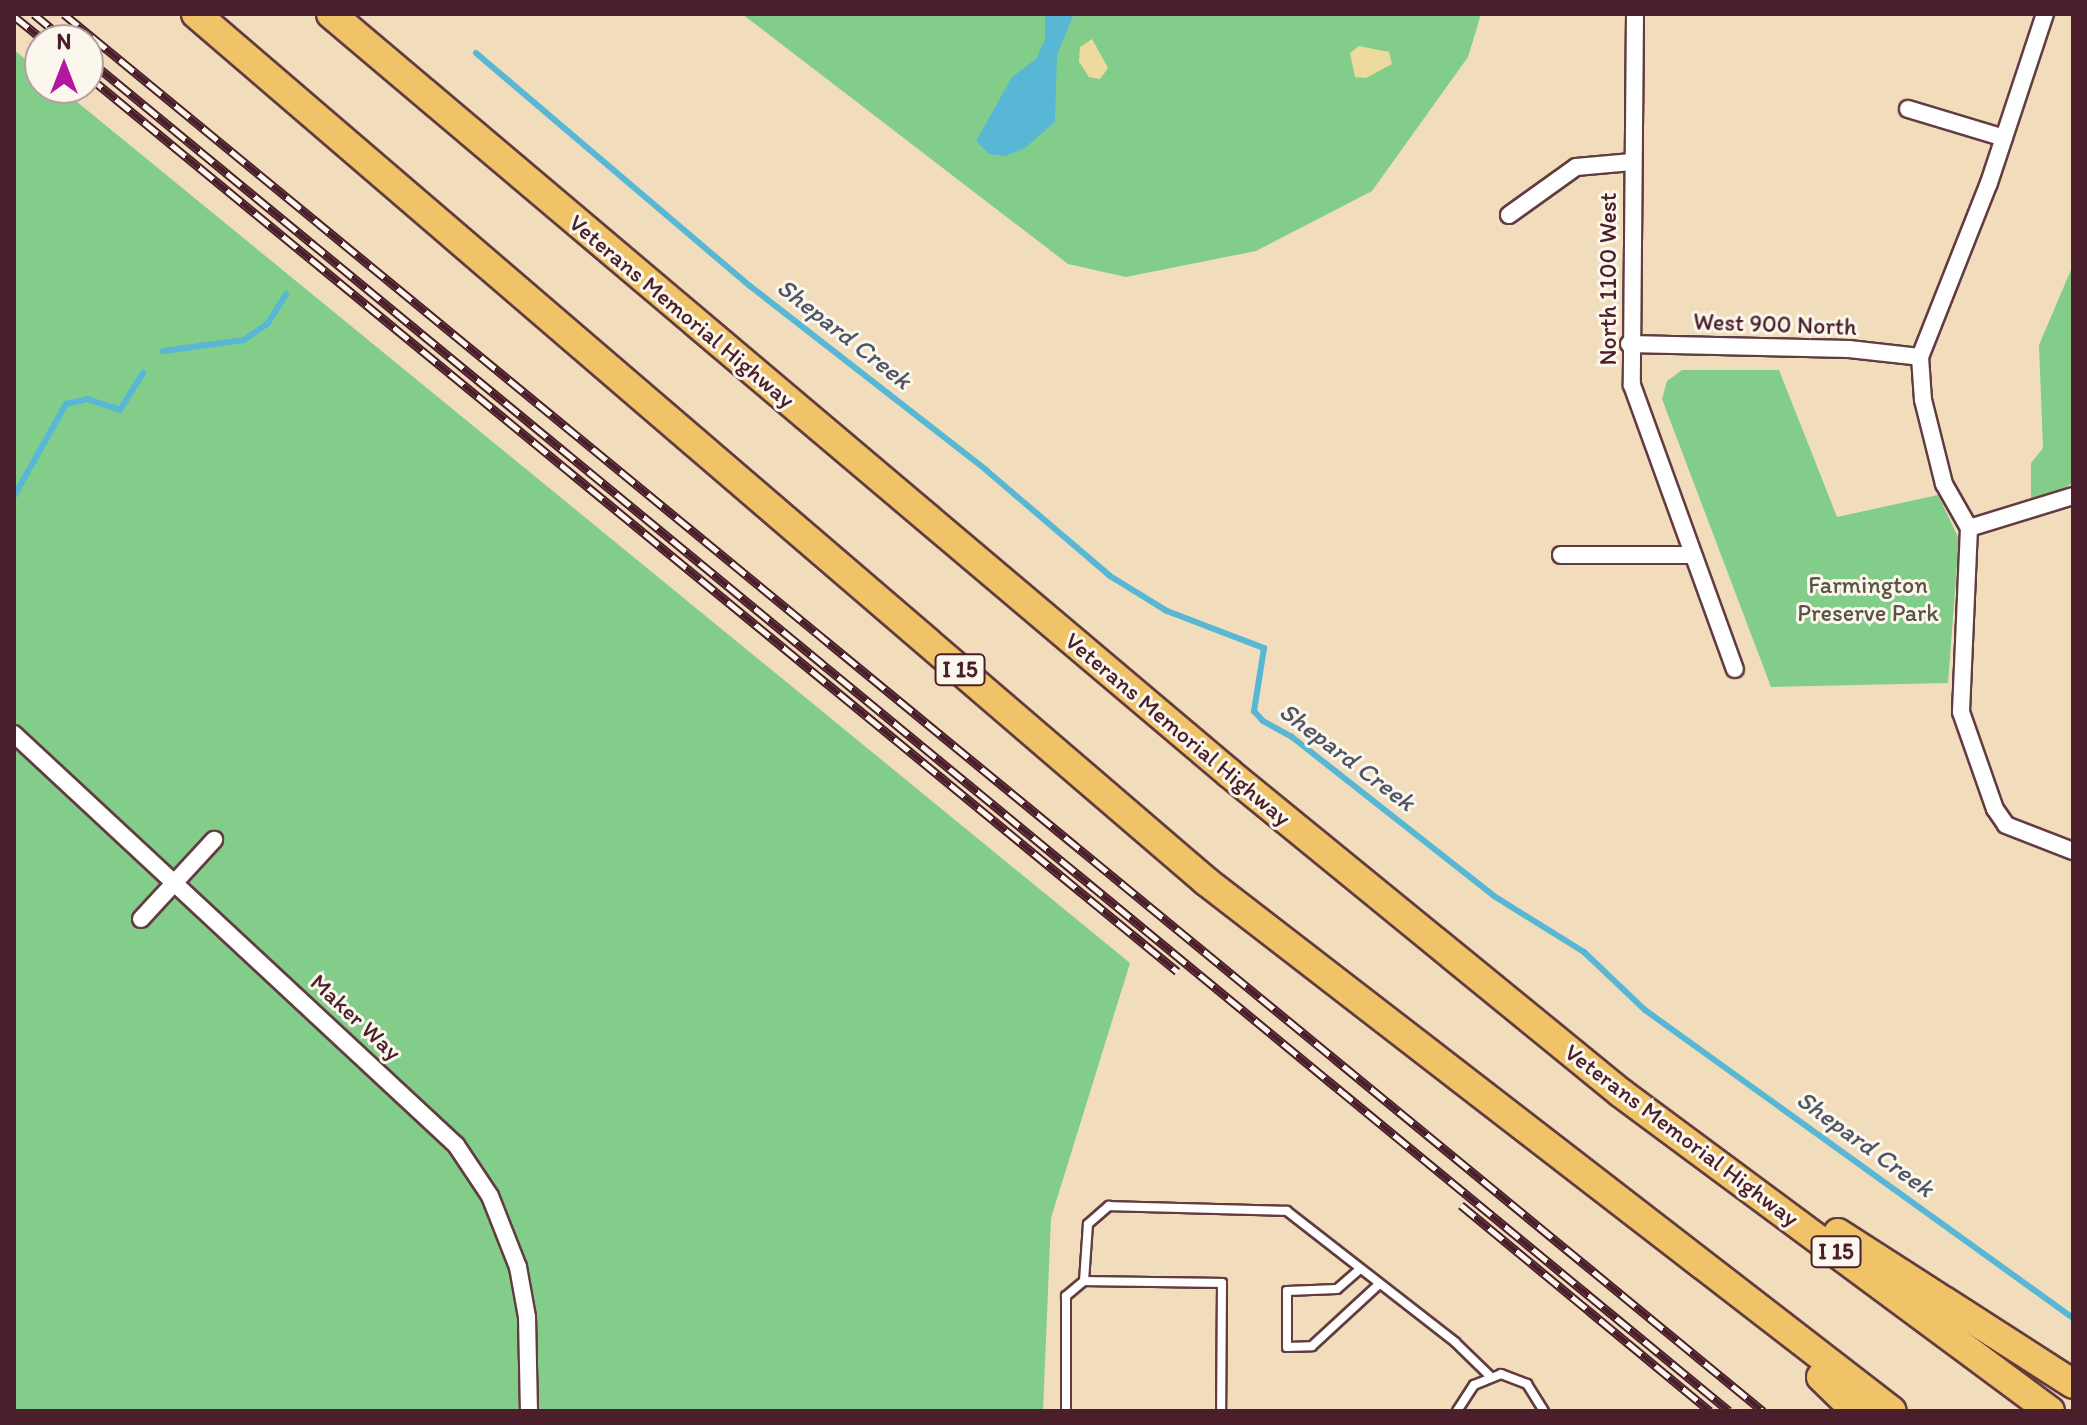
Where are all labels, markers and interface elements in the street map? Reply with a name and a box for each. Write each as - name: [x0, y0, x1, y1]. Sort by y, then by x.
- north arrow: [24, 24, 104, 104]
- text: N: [57, 28, 71, 55]
- street label: North 1100 West: [1594, 192, 1622, 366]
- street label: Veterans Memorial Highway: [563, 208, 801, 414]
- water label: Shepard Creek: [771, 272, 917, 396]
- street label: West 900 North: [1693, 307, 1857, 341]
- park label: Farmington Preserve Park: [1797, 571, 1939, 627]
- street label: Veterans Memorial Highway: [1059, 626, 1297, 832]
- road number: I 15: [934, 652, 986, 688]
- water label: Shepard Creek: [1273, 696, 1421, 818]
- street label: Maker Way: [305, 968, 407, 1066]
- street label: Veterans Memorial Highway: [1559, 1038, 1805, 1232]
- water label: Shepard Creek: [1790, 1084, 1940, 1204]
- road number: I 15: [1810, 1234, 1862, 1270]

